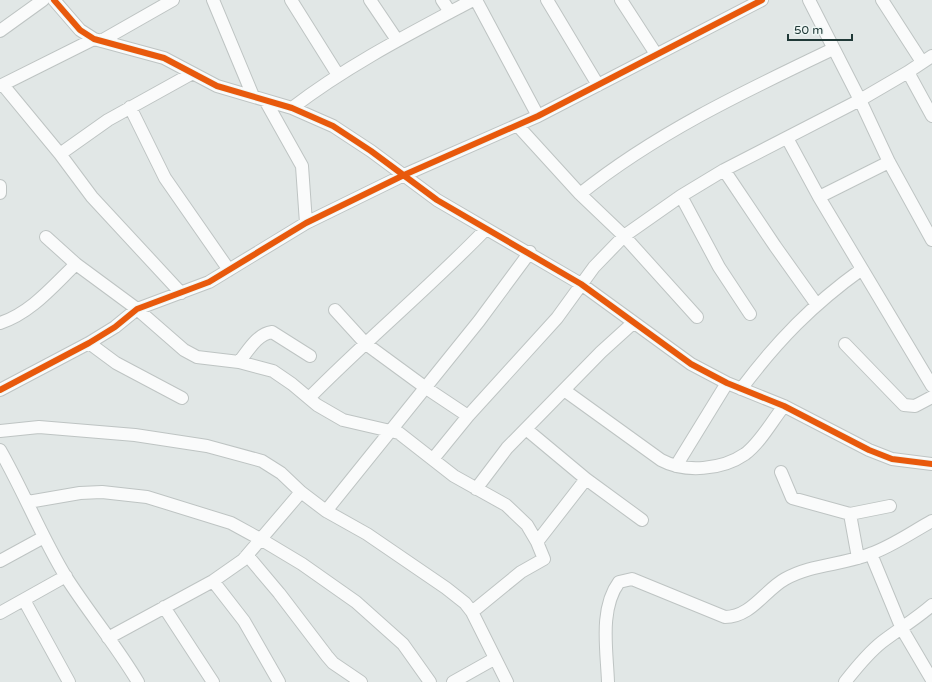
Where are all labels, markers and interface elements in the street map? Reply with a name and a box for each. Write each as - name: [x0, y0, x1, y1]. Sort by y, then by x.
- scale bar: [788, 16, 852, 42]
- text: 50 m: [794, 23, 823, 37]

